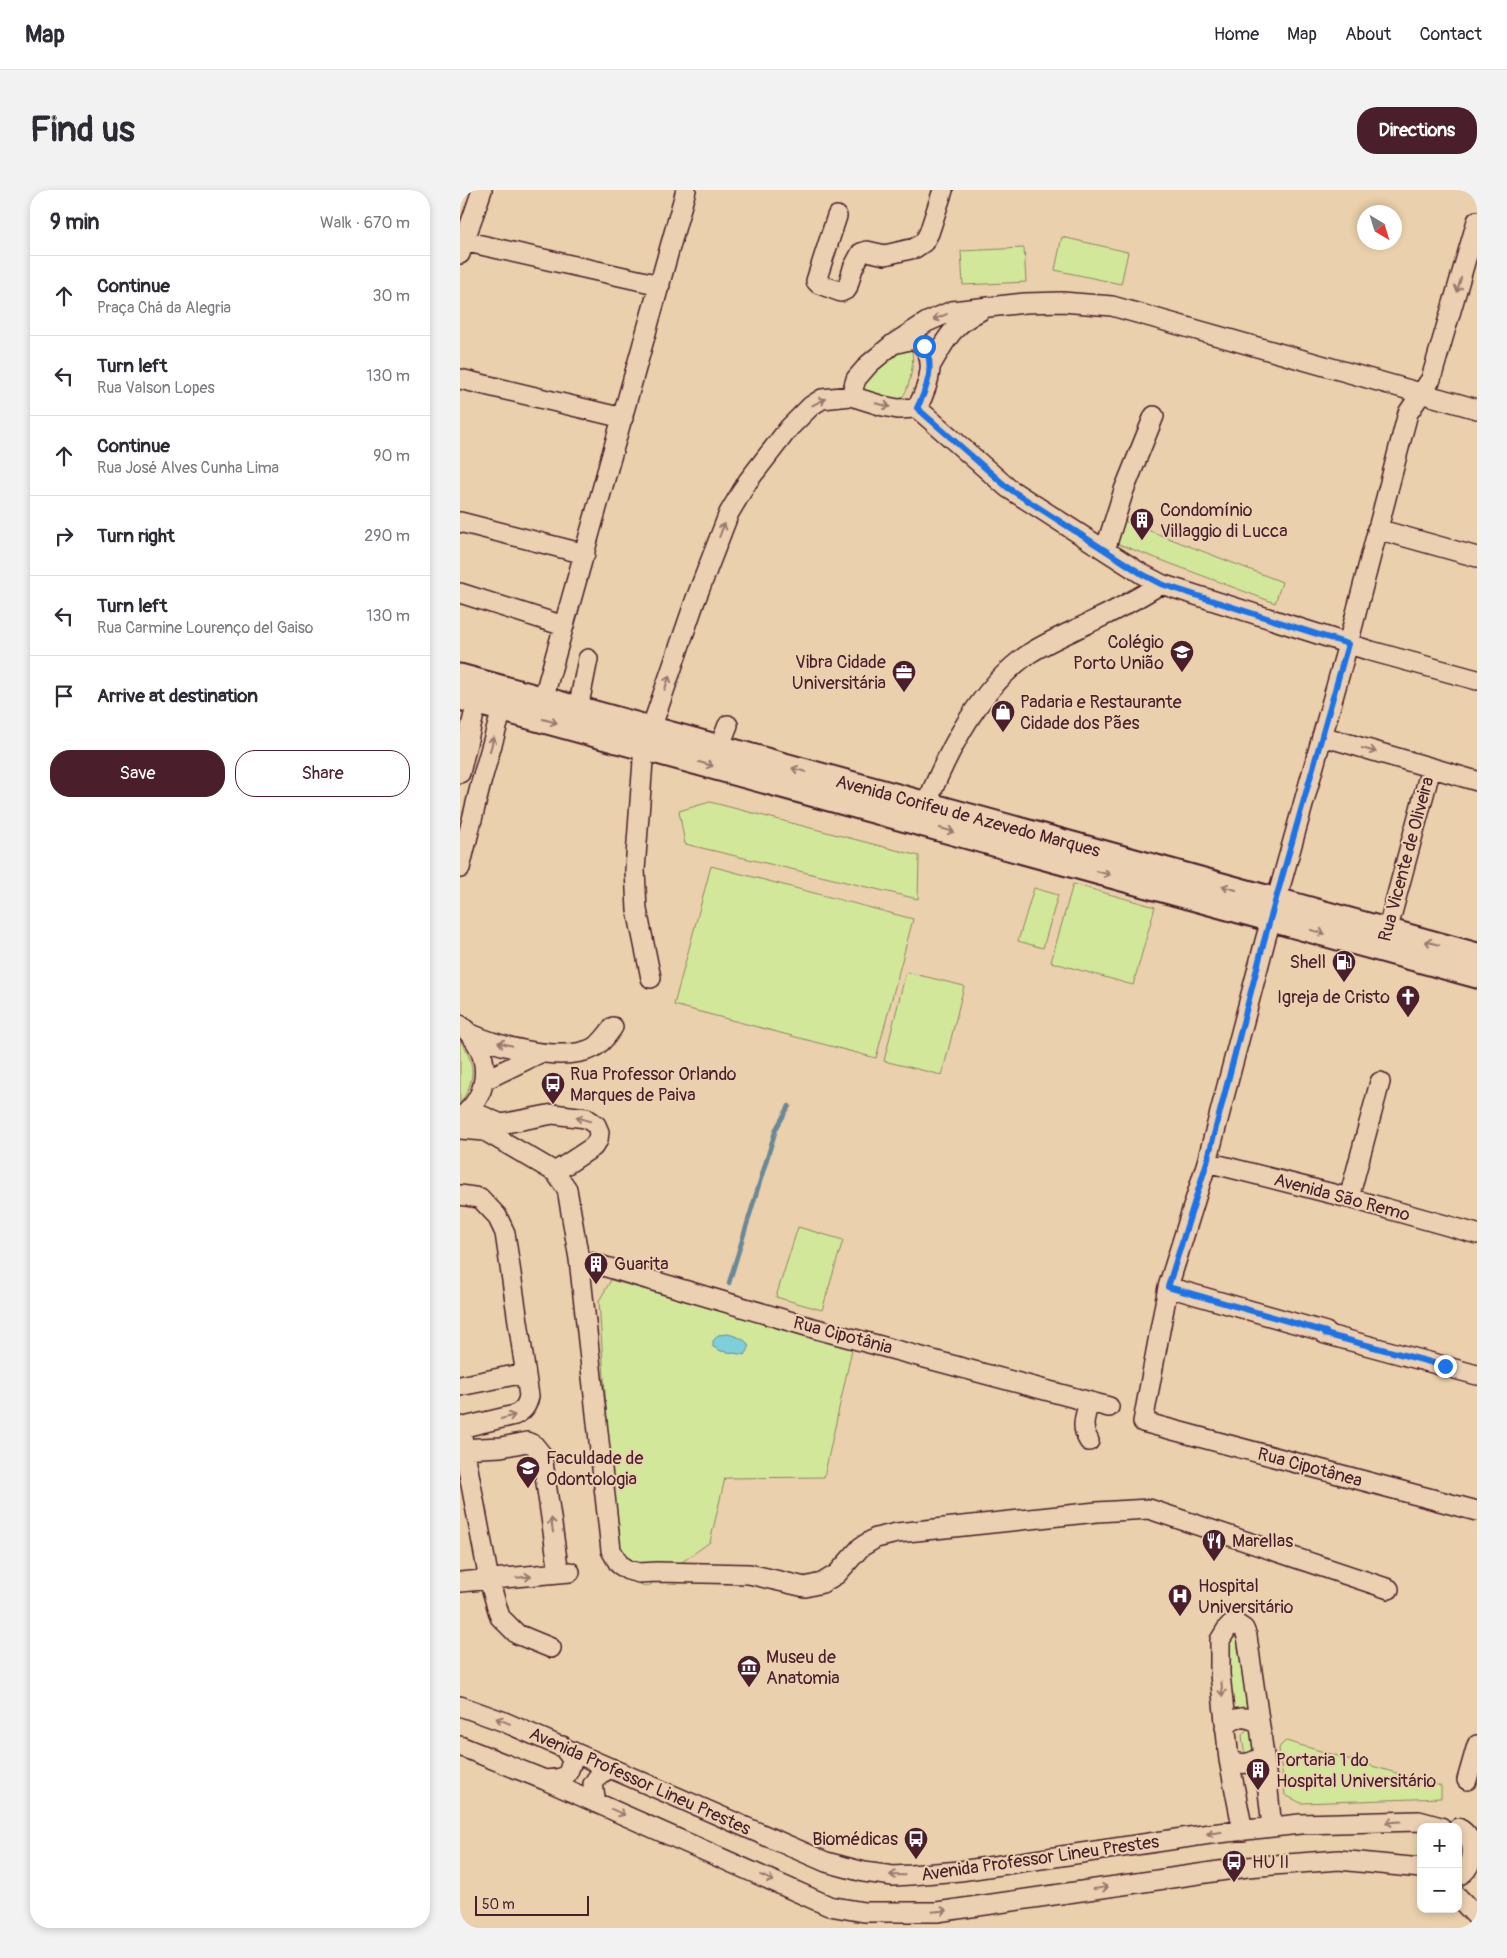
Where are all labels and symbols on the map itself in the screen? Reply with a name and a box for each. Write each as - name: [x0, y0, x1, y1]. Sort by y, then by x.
- north arrow: [1357, 205, 1402, 250]
- one-way arrow: [1453, 276, 1463, 292]
- one-way arrow: [933, 312, 948, 322]
- route start: [913, 335, 936, 358]
- one-way arrow: [811, 397, 826, 407]
- one-way arrow: [875, 401, 891, 410]
- place label: Condomínio Villaggio di Lucca: [1160, 499, 1288, 543]
- building icon: Condomínio Villaggio di Lucca: [1129, 507, 1155, 541]
- one-way arrow: [718, 523, 728, 538]
- place label: Colégio Porto União: [1073, 631, 1164, 675]
- school or university icon: Colégio Porto União: [1169, 639, 1195, 673]
- place label: Vibra Cidade Universitária: [792, 651, 886, 695]
- office icon: Vibra Cidade Universitária: [891, 659, 917, 693]
- one-way arrow: [663, 675, 672, 691]
- place label: Padaria e Restaurante Cidade dos Pães: [1020, 691, 1182, 735]
- shop icon: Padaria e Restaurante Cidade dos Pães: [990, 699, 1016, 733]
- one-way arrow: [541, 717, 557, 727]
- one-way arrow: [488, 736, 498, 752]
- one-way arrow: [1361, 745, 1377, 755]
- one-way arrow: [698, 760, 714, 770]
- one-way arrow: [792, 765, 808, 774]
- street label: Avenida Corifeu de Azevedo Marques: [833, 770, 1103, 863]
- street label: Rua Vicente de Oliveira: [1373, 774, 1440, 944]
- one-way arrow: [938, 826, 954, 835]
- one-way arrow: [1095, 869, 1111, 878]
- one-way arrow: [1221, 882, 1237, 892]
- one-way arrow: [1309, 928, 1325, 937]
- one-way arrow: [1424, 938, 1440, 948]
- fuel station icon: Shell: [1331, 949, 1357, 983]
- place label: Shell: [1290, 951, 1326, 974]
- church icon: Igreja de Cristo: [1395, 984, 1421, 1018]
- place label: Igreja de Cristo: [1277, 986, 1390, 1009]
- one-way arrow: [498, 1039, 514, 1048]
- place label: Rua Professor Orlando Marques de Paiva: [570, 1063, 737, 1107]
- bus stop icon: Rua Professor Orlando Marques de Paiva: [540, 1071, 566, 1105]
- one-way arrow: [575, 1114, 591, 1124]
- street label: Avenida São Remo: [1271, 1168, 1413, 1227]
- building icon: Guarita: [583, 1251, 609, 1285]
- place label: Guarita: [614, 1253, 669, 1276]
- street label: Rua Cipotânia: [791, 1311, 895, 1360]
- route end: [1434, 1355, 1457, 1378]
- one-way arrow: [499, 1412, 515, 1421]
- street label: Rua Cipotânea: [1255, 1442, 1365, 1492]
- place label: Faculdade de Odontologia: [546, 1447, 644, 1491]
- school or university icon: Faculdade de Odontologia: [515, 1455, 541, 1489]
- one-way arrow: [547, 1517, 557, 1533]
- restaurant icon: Marellas: [1201, 1528, 1227, 1562]
- place label: Marellas: [1232, 1530, 1293, 1553]
- one-way arrow: [516, 1572, 532, 1582]
- place label: Hospital Universitário: [1198, 1575, 1294, 1619]
- hospital icon: Hospital Universitário: [1167, 1583, 1193, 1617]
- place label: Museu de Anatomia: [766, 1646, 840, 1690]
- museum icon: Museu de Anatomia: [736, 1654, 762, 1688]
- one-way arrow: [1217, 1680, 1227, 1696]
- one-way arrow: [496, 1716, 511, 1725]
- street label: Avenida Professor Lineu Prestes: [525, 1722, 754, 1841]
- place label: Portaria 1 do Hospital Universitário: [1276, 1749, 1436, 1793]
- building icon: Portaria 1 do Hospital Universitário: [1245, 1757, 1271, 1791]
- one-way arrow: [610, 1808, 625, 1818]
- one-way arrow: [1386, 1817, 1402, 1826]
- bus stop icon: Biomédicas: [903, 1826, 929, 1860]
- place label: Biomédicas: [812, 1828, 898, 1851]
- one-way arrow: [1206, 1828, 1222, 1838]
- street label: Avenida Professor Lineu Prestes: [920, 1830, 1161, 1887]
- bus stop icon: HU II: [1221, 1849, 1247, 1883]
- place label: HU II: [1252, 1851, 1289, 1874]
- one-way arrow: [889, 1870, 906, 1880]
- one-way arrow: [759, 1874, 774, 1884]
- one-way arrow: [1093, 1883, 1109, 1893]
- scale bar: [475, 1893, 589, 1916]
- one-way arrow: [932, 1906, 948, 1916]

